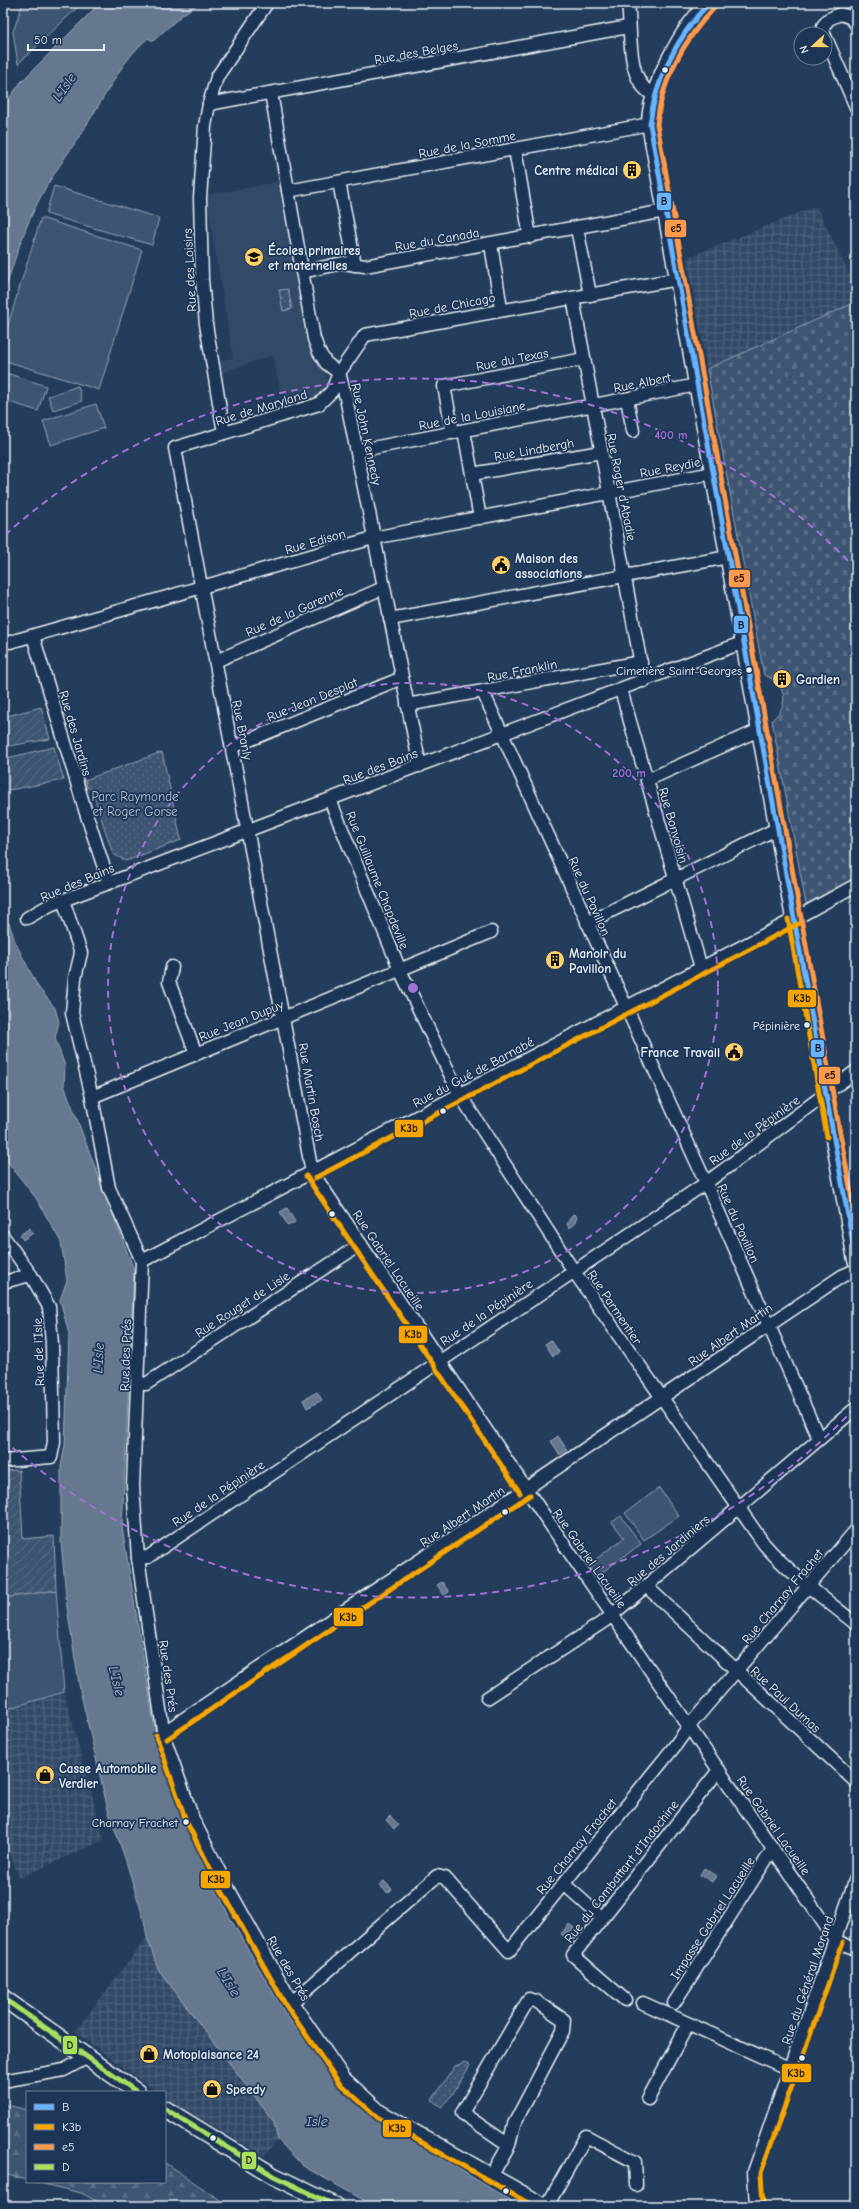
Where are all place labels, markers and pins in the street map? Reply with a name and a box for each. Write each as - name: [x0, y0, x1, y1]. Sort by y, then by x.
- unlabelled marker: [660, 65, 670, 75]
- building icon: Centre médical: [621, 159, 643, 181]
- place label: Centre médical: [534, 163, 618, 178]
- place label: Écoles primaires et maternelles: [268, 242, 361, 273]
- school or university icon: Écoles primaires et maternelles: [243, 246, 265, 268]
- place label: Maison des associations: [515, 551, 582, 581]
- public building icon: Maison des associations: [490, 554, 512, 576]
- place label: Cimetière Saint-Georges: [616, 664, 742, 678]
- marker: Cimetière Saint-Georges: [744, 665, 754, 675]
- building icon: Gardien: [771, 668, 793, 690]
- place label: Gardien: [796, 672, 840, 687]
- place label: Manoir du Pavillon: [569, 946, 626, 976]
- building icon: Manoir du Pavillon: [544, 949, 566, 971]
- centre of rings: [406, 981, 420, 995]
- place label: Pépinière: [753, 1019, 800, 1033]
- marker: Pépinière: [802, 1020, 812, 1030]
- public building icon: France Travail: [723, 1041, 745, 1063]
- place label: France Travail: [640, 1045, 720, 1060]
- unlabelled marker: [438, 1106, 448, 1116]
- unlabelled marker: [327, 1209, 337, 1219]
- unlabelled marker: [500, 1507, 510, 1517]
- place label: Casse Automobile Verdier: [59, 1761, 157, 1791]
- shop icon: Casse Automobile Verdier: [34, 1764, 56, 1786]
- place label: Charnay Frachet: [92, 1816, 179, 1830]
- marker: Charnay Frachet: [181, 1817, 191, 1827]
- shop icon: Motoplaisance 24: [138, 2043, 160, 2065]
- place label: Motoplaisance 24: [163, 2047, 259, 2062]
- unlabelled marker: [797, 2053, 807, 2063]
- shop icon: Speedy: [201, 2078, 223, 2100]
- place label: Speedy: [226, 2082, 265, 2097]
- unlabelled marker: [208, 2133, 218, 2143]
- unlabelled marker: [501, 2186, 511, 2196]

